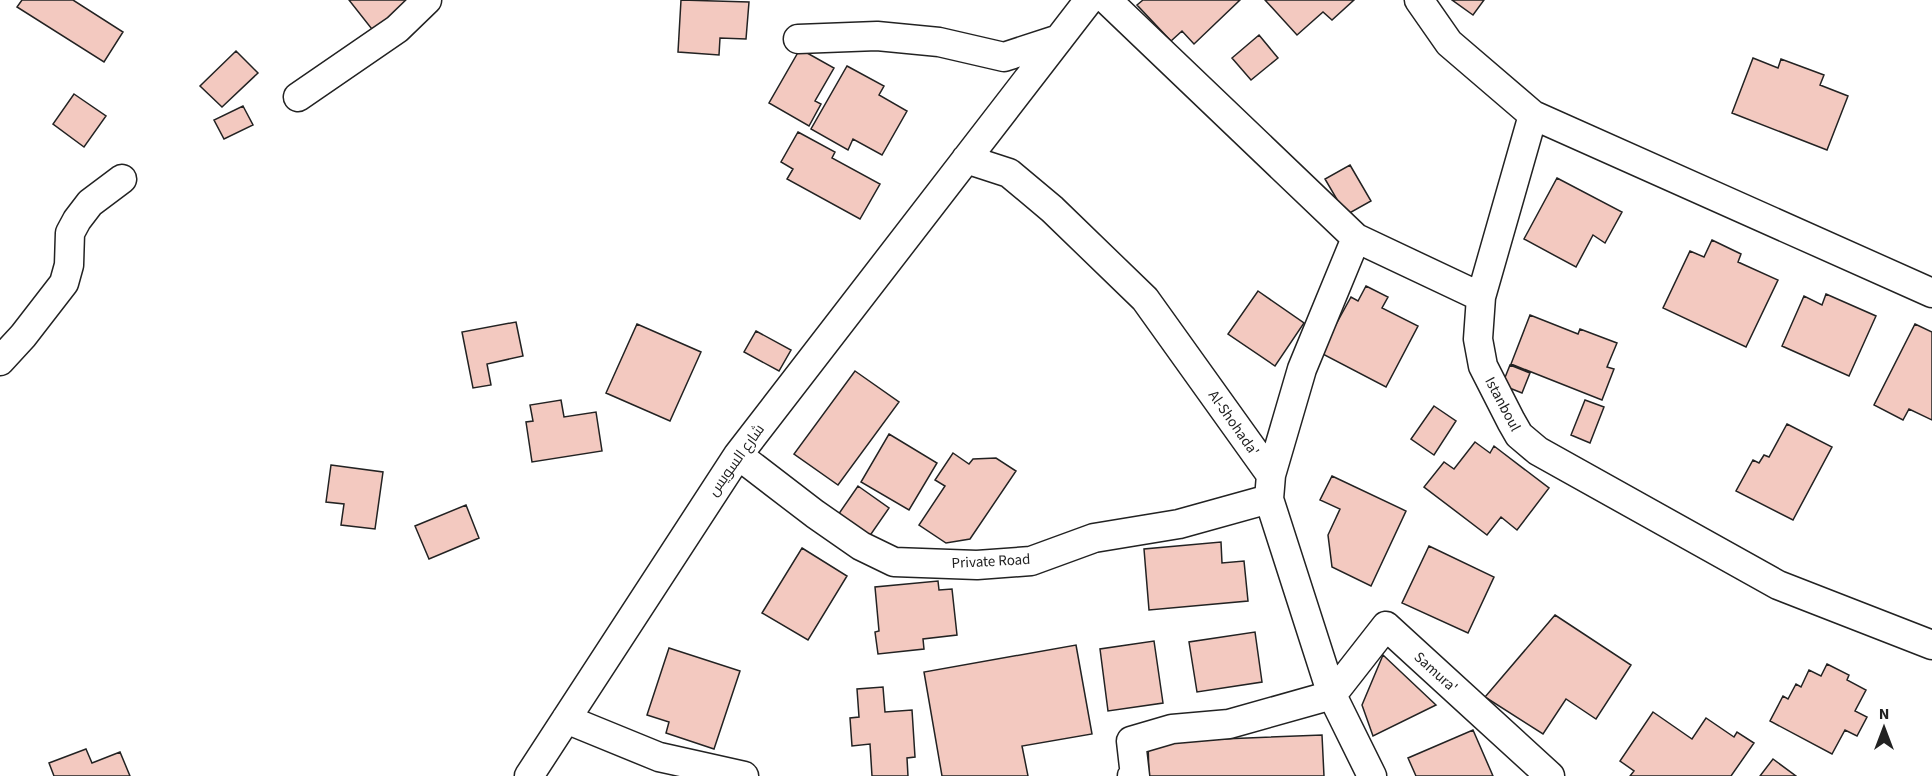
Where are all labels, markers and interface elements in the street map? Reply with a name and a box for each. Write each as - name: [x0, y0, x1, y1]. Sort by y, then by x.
- street label: Istanboul: [1479, 373, 1526, 435]
- street label: Al-Shohada': [1203, 386, 1264, 460]
- street label: شارع السويس: [703, 420, 770, 501]
- street label: Private Road: [951, 549, 1031, 574]
- street label: Samura': [1409, 647, 1462, 698]
- north arrow: [1854, 698, 1914, 758]
- text: N: [1879, 703, 1889, 725]

